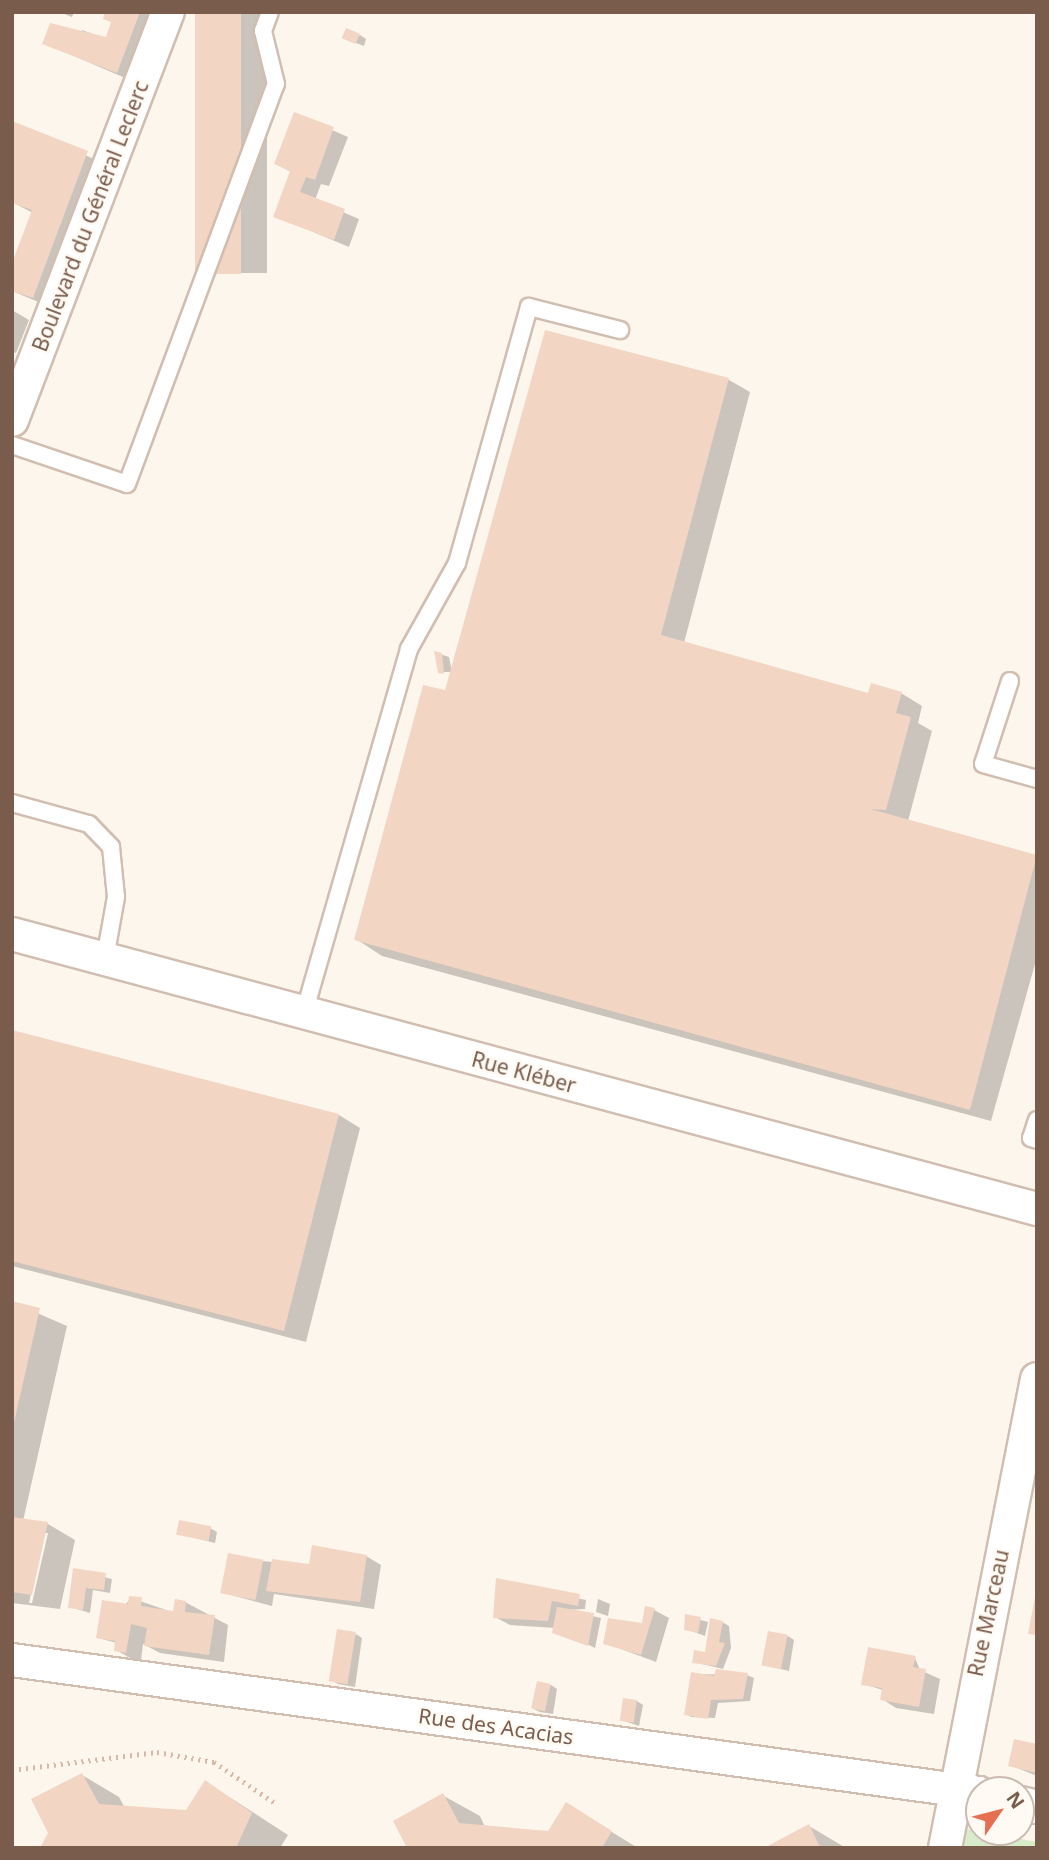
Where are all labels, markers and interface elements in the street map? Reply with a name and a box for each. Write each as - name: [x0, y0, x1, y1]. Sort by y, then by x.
- street label: Boulevard du Général Leclerc: [27, 77, 153, 355]
- street label: Rue Kléber: [469, 1046, 579, 1098]
- street label: Rue Marceau: [962, 1547, 1014, 1679]
- street label: Rue des Acacias: [417, 1703, 575, 1749]
- north arrow: [965, 1776, 1035, 1846]
- text: N: [1000, 1786, 1031, 1814]

